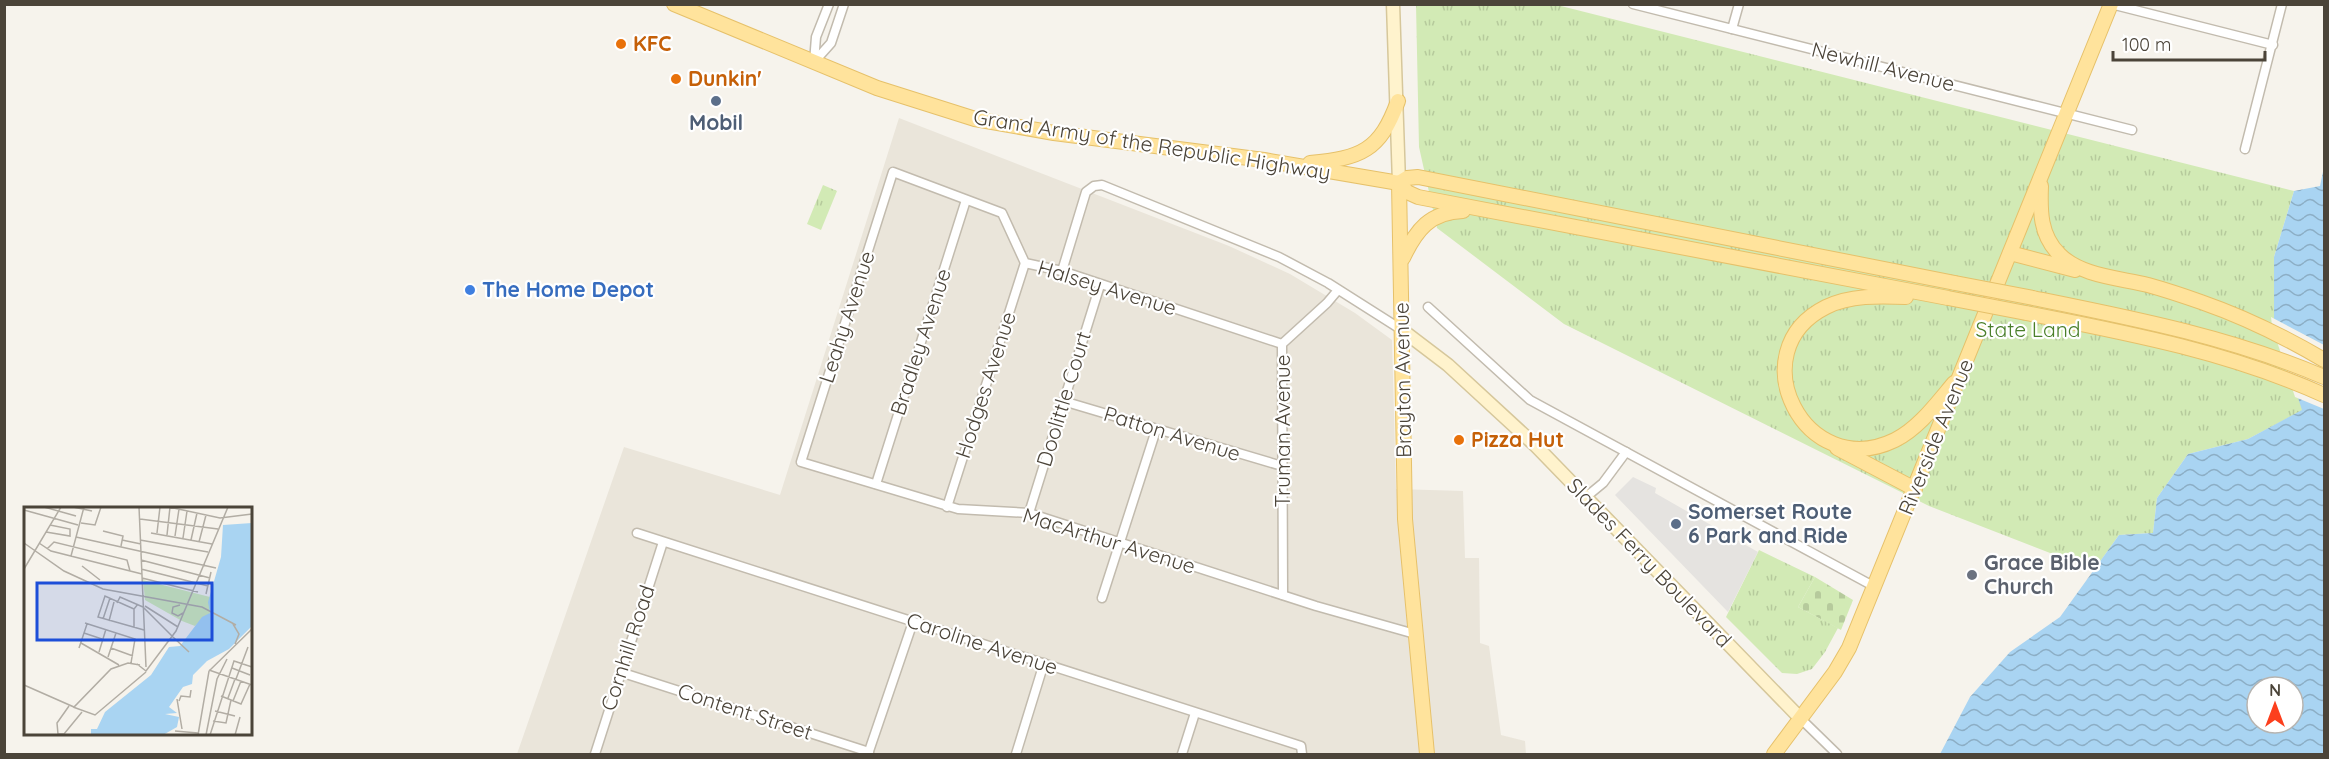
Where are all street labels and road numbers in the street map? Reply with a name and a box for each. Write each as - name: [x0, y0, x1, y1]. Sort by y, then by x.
- street label: Newhill Avenue: [1809, 36, 1958, 96]
- street label: Grand Army of the Republic Highway: [972, 103, 1333, 185]
- street label: Leahy Avenue: [812, 247, 880, 386]
- street label: Halsey Avenue: [1035, 254, 1180, 320]
- street label: Bradley Avenue: [884, 265, 956, 418]
- street label: Brayton Avenue: [1388, 302, 1416, 458]
- street label: Hodges Avenue: [949, 308, 1021, 461]
- street label: Doolittle Court: [1030, 328, 1096, 469]
- street label: Truman Avenue: [1269, 354, 1295, 508]
- street label: Riverside Avenue: [1892, 355, 1978, 518]
- street label: Patton Avenue: [1101, 400, 1244, 466]
- street label: Slades Ferry Boulevard: [1562, 472, 1737, 652]
- street label: MacArthur Avenue: [1020, 501, 1199, 579]
- street label: Cornhill Road: [595, 582, 660, 714]
- street label: Caroline Avenue: [903, 606, 1061, 680]
- street label: Content Street: [675, 677, 816, 745]

